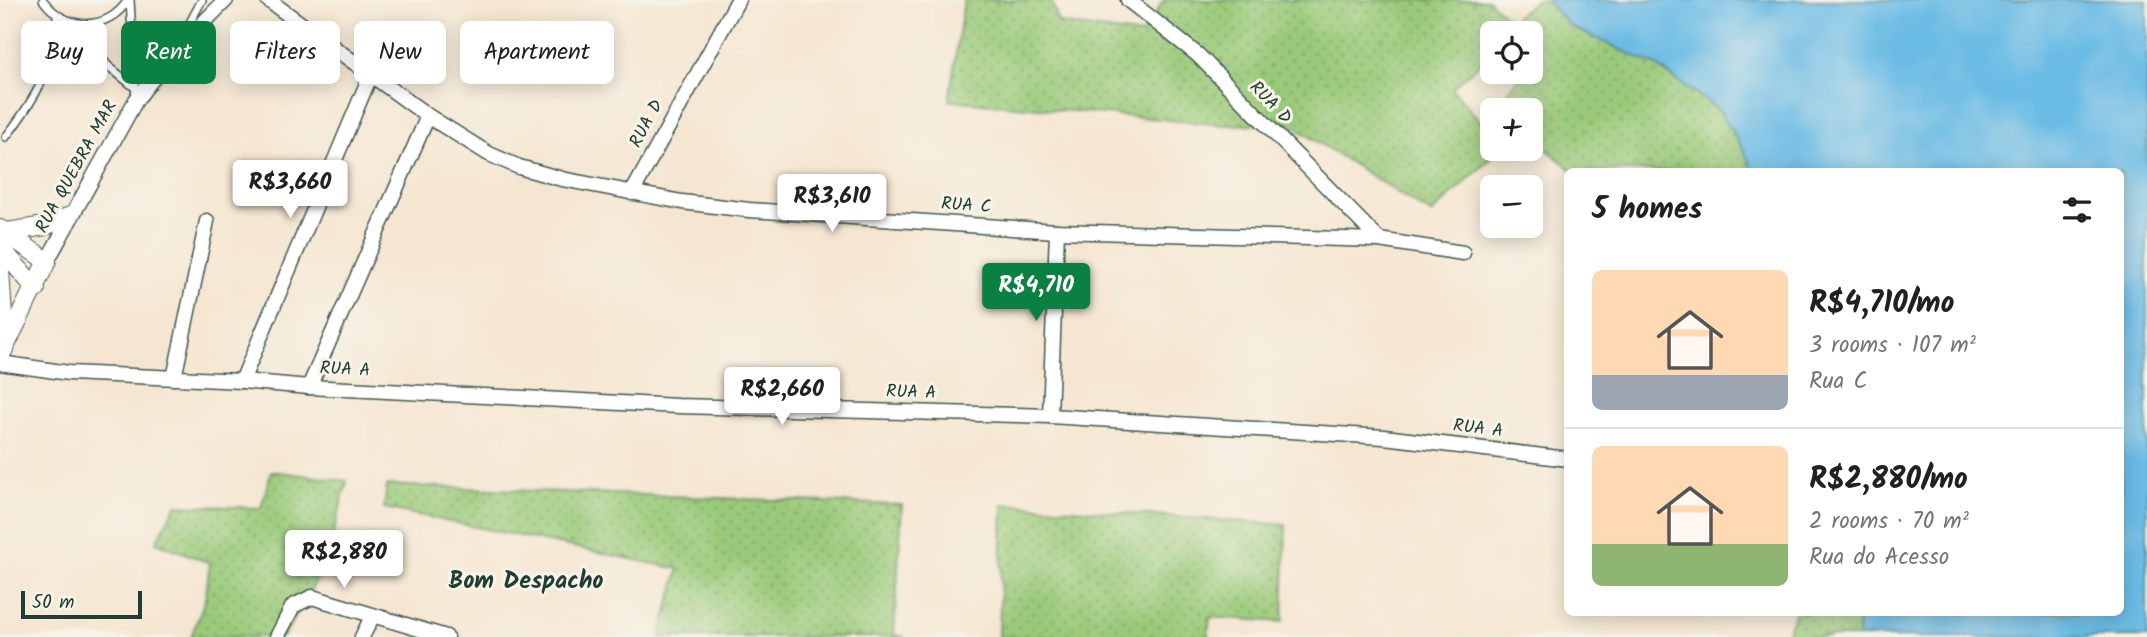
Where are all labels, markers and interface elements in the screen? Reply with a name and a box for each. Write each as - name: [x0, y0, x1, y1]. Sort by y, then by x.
- chip: Buy: [21, 21, 107, 84]
- chip: Rent: [121, 21, 216, 84]
- chip: Filters: [230, 21, 340, 84]
- chip: New: [354, 21, 446, 84]
- chip: Apartment: [460, 21, 614, 84]
- map controls: [1480, 21, 1543, 238]
- button: locate: [1480, 21, 1543, 84]
- street label: RUA D: [1242, 75, 1298, 132]
- street label: RUA D: [622, 94, 672, 153]
- street label: RUA QUEBRA MAR: [28, 95, 126, 239]
- button: +: [1480, 98, 1543, 161]
- pin: R$3,660: [225, 160, 355, 220]
- text: R$3,660: [249, 165, 331, 201]
- pin: R$3,610: [767, 174, 897, 234]
- button: −: [1480, 175, 1543, 238]
- text: R$3,610: [793, 179, 871, 215]
- text: 5 homes: [1592, 186, 1703, 234]
- street label: RUA C: [940, 190, 992, 222]
- icon: filters: [2058, 191, 2096, 229]
- pin: R$4,710: [971, 264, 1101, 323]
- text: R$4,710: [998, 268, 1074, 304]
- text: R$4,710/mo: [1809, 280, 1954, 328]
- icon: home: [1648, 298, 1732, 382]
- text: 3 rooms · 107 m²: [1809, 328, 1976, 364]
- street label: RUA A: [319, 354, 371, 386]
- text: Rua C: [1809, 364, 1867, 400]
- pin: R$2,660: [717, 368, 847, 427]
- text: R$2,660: [740, 372, 824, 408]
- street label: RUA A: [885, 378, 937, 408]
- street label: RUA A: [1451, 412, 1505, 446]
- text: R$2,880/mo: [1809, 456, 1968, 504]
- icon: home: [1648, 474, 1732, 558]
- text: 2 rooms · 70 m²: [1809, 504, 1969, 540]
- pin: R$2,880: [279, 530, 409, 590]
- text: R$2,880: [301, 535, 387, 571]
- text: Rua do Acesso: [1809, 540, 1949, 576]
- district label: Bom Despacho: [448, 562, 604, 601]
- scale bar: [21, 588, 142, 620]
- text: 50 m: [32, 588, 74, 618]

